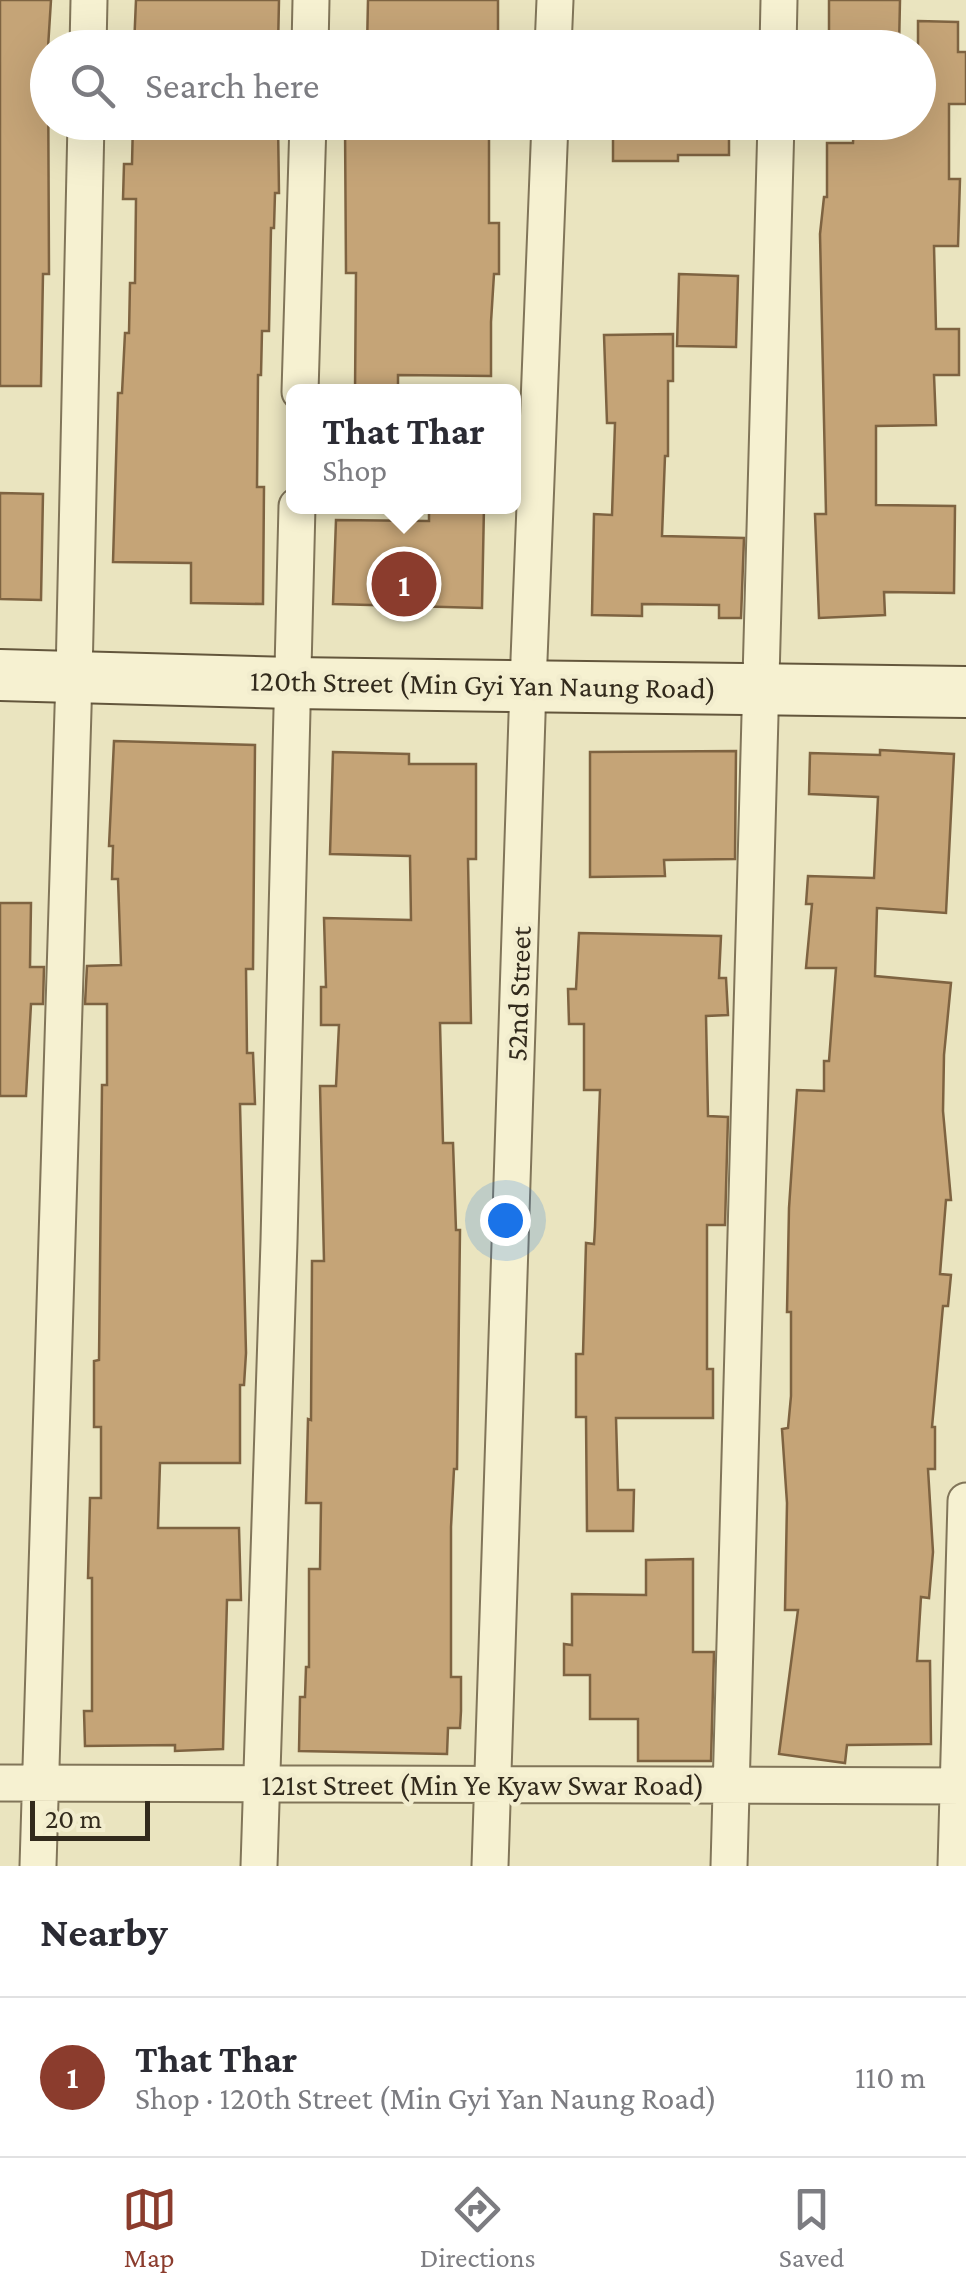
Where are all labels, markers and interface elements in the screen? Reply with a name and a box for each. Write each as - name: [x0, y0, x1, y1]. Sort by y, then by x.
- search box: [30, 30, 936, 140]
- icon: search: [65, 58, 120, 113]
- text: Search here: [145, 64, 319, 106]
- popup: [286, 384, 521, 514]
- text: That Thar: [322, 410, 485, 452]
- text: Shop: [322, 452, 387, 488]
- pin: 1: [372, 546, 436, 622]
- street label: 120th Street (Min Gyi Yan Naung Road): [250, 663, 716, 706]
- street label: 52nd Street: [499, 925, 537, 1062]
- your location: [480, 1195, 531, 1246]
- street label: 121st Street (Min Ye Kyaw Swar Road): [261, 1768, 705, 1802]
- scale bar: [30, 1796, 150, 1840]
- text: 20 m: [45, 1803, 102, 1834]
- text: Nearby: [40, 1908, 168, 1955]
- text: That Thar: [135, 2038, 297, 2080]
- text: 1: [67, 2059, 78, 2095]
- text: 110 m: [855, 2059, 926, 2095]
- text: Shop · 120th Street (Min Gyi Yan Naung Road): [135, 2080, 717, 2116]
- tab: Map: [122, 2182, 177, 2273]
- tab: Directions: [420, 2182, 536, 2273]
- tab: Saved: [779, 2182, 844, 2273]

